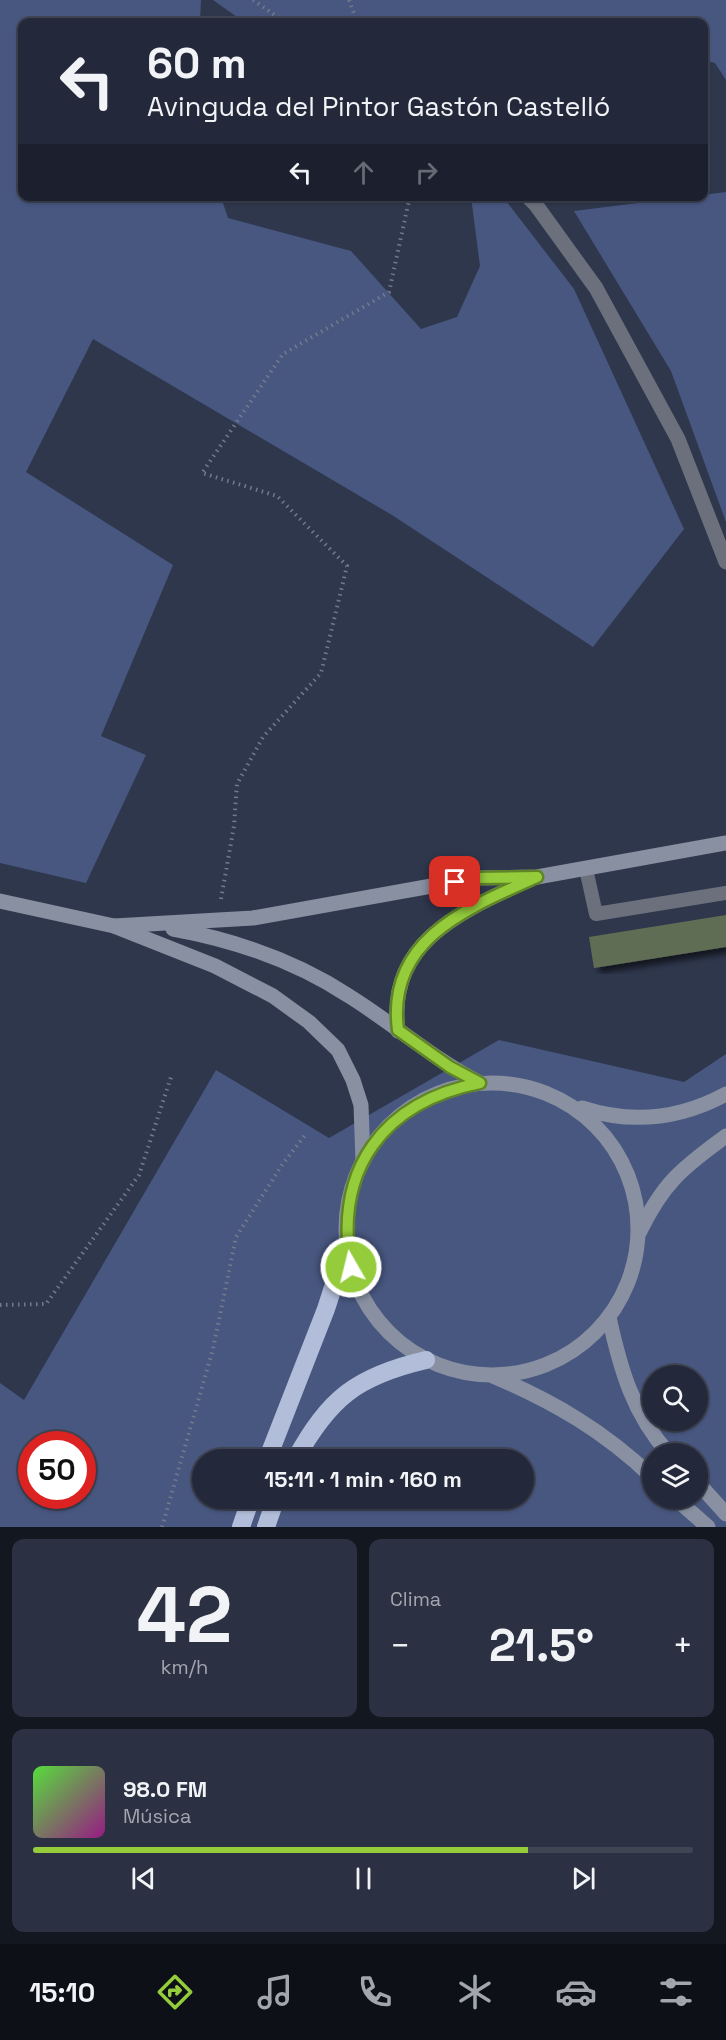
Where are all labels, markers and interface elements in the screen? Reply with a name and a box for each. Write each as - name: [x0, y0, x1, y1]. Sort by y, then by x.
- text: 60 m: [147, 37, 247, 90]
- icon: left: [48, 42, 126, 120]
- text: Avinguda del Pintor Gastón Castelló: [147, 89, 610, 124]
- icon: left: [284, 156, 317, 189]
- icon: ahead: [347, 156, 380, 189]
- icon: right: [410, 156, 443, 189]
- pin: [429, 856, 480, 907]
- icon: arrive: [438, 865, 471, 898]
- position arrow: [319, 1235, 383, 1299]
- map controls: [642, 1365, 708, 1509]
- button: search: [642, 1365, 708, 1431]
- speed limit sign: 50: [18, 1431, 96, 1509]
- button: layers: [642, 1443, 708, 1509]
- text: 15:11 · 1 min · 160 m: [264, 1465, 462, 1493]
- text: 42: [137, 1565, 232, 1665]
- text: Clima: [390, 1586, 441, 1612]
- text: 21.5°: [489, 1617, 594, 1674]
- text: −: [390, 1625, 410, 1667]
- text: +: [673, 1625, 693, 1667]
- text: km/h: [161, 1654, 208, 1680]
- text: 98.0 FM: [123, 1775, 207, 1803]
- text: Música: [123, 1803, 191, 1829]
- icon: previous: [127, 1862, 160, 1895]
- icon: pause: [347, 1862, 380, 1895]
- icon: next: [567, 1862, 600, 1895]
- icon: directions: [154, 1971, 196, 2013]
- icon: music: [254, 1971, 296, 2013]
- icon: phone: [354, 1971, 396, 2013]
- icon: climate: [454, 1971, 496, 2013]
- icon: car: [555, 1971, 597, 2013]
- icon: filters: [655, 1971, 697, 2013]
- text: 15:10: [29, 1975, 95, 2010]

